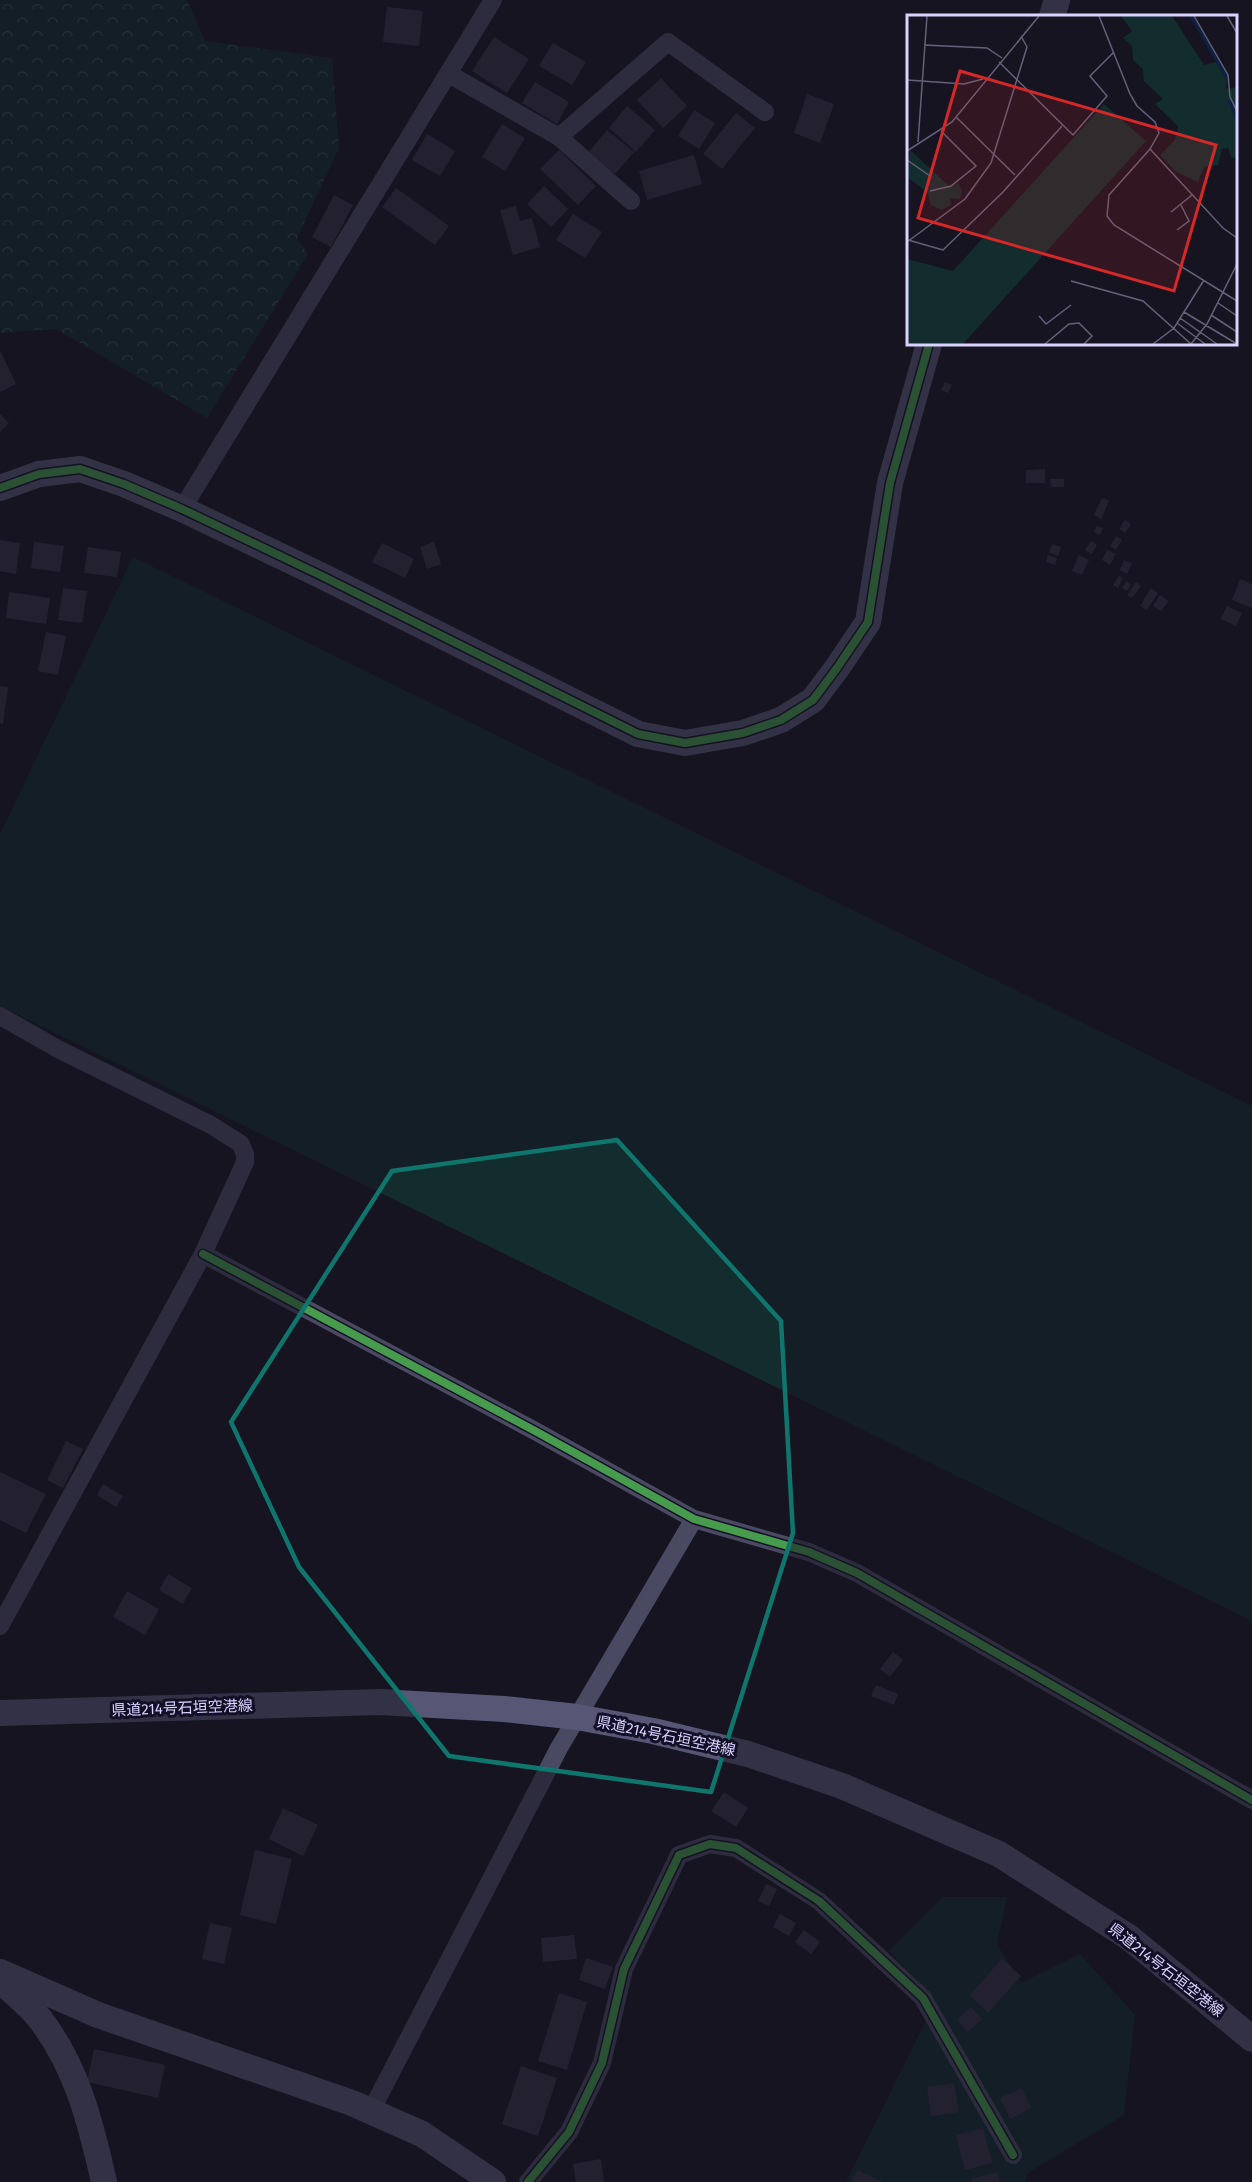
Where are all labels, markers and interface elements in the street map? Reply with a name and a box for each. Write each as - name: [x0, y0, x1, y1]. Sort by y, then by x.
- inset map: [907, 15, 1237, 345]
- street label: 県道214号石垣空港線: [111, 1697, 253, 1719]
- street label: 県道214号石垣空港線: [595, 1712, 737, 1760]
- street label: 県道214号石垣空港線: [1105, 1919, 1227, 2021]

